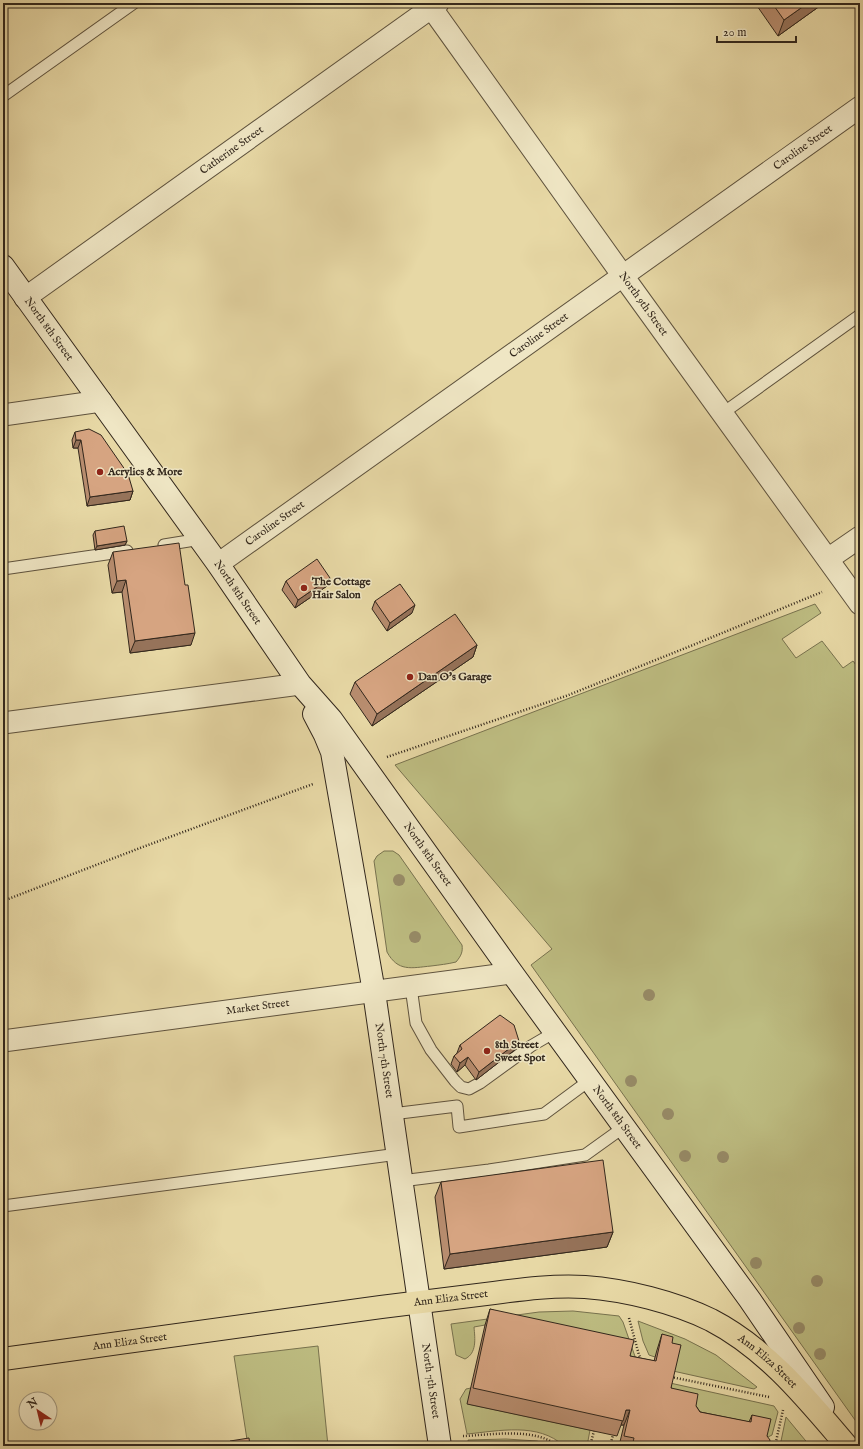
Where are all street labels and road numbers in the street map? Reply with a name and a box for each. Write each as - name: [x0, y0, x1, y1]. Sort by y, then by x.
- street label: Caroline Street: [771, 122, 835, 173]
- street label: Catherine Street: [197, 123, 266, 178]
- street label: North 9th Street: [615, 269, 671, 339]
- street label: North 8th Street: [21, 295, 76, 364]
- street label: Caroline Street: [507, 310, 571, 361]
- street label: Caroline Street: [243, 497, 307, 549]
- street label: North 8th Street: [211, 558, 265, 628]
- street label: North 8th Street: [400, 820, 455, 889]
- street label: Market Street: [225, 996, 290, 1018]
- street label: North 7th Street: [372, 1022, 396, 1099]
- street label: North 8th Street: [589, 1083, 645, 1152]
- street label: Ann Eliza Street: [412, 1287, 489, 1310]
- street label: Ann Eliza Street: [91, 1330, 168, 1354]
- street label: Ann Eliza Street: [734, 1331, 800, 1392]
- street label: North 7th Street: [418, 1343, 443, 1420]

